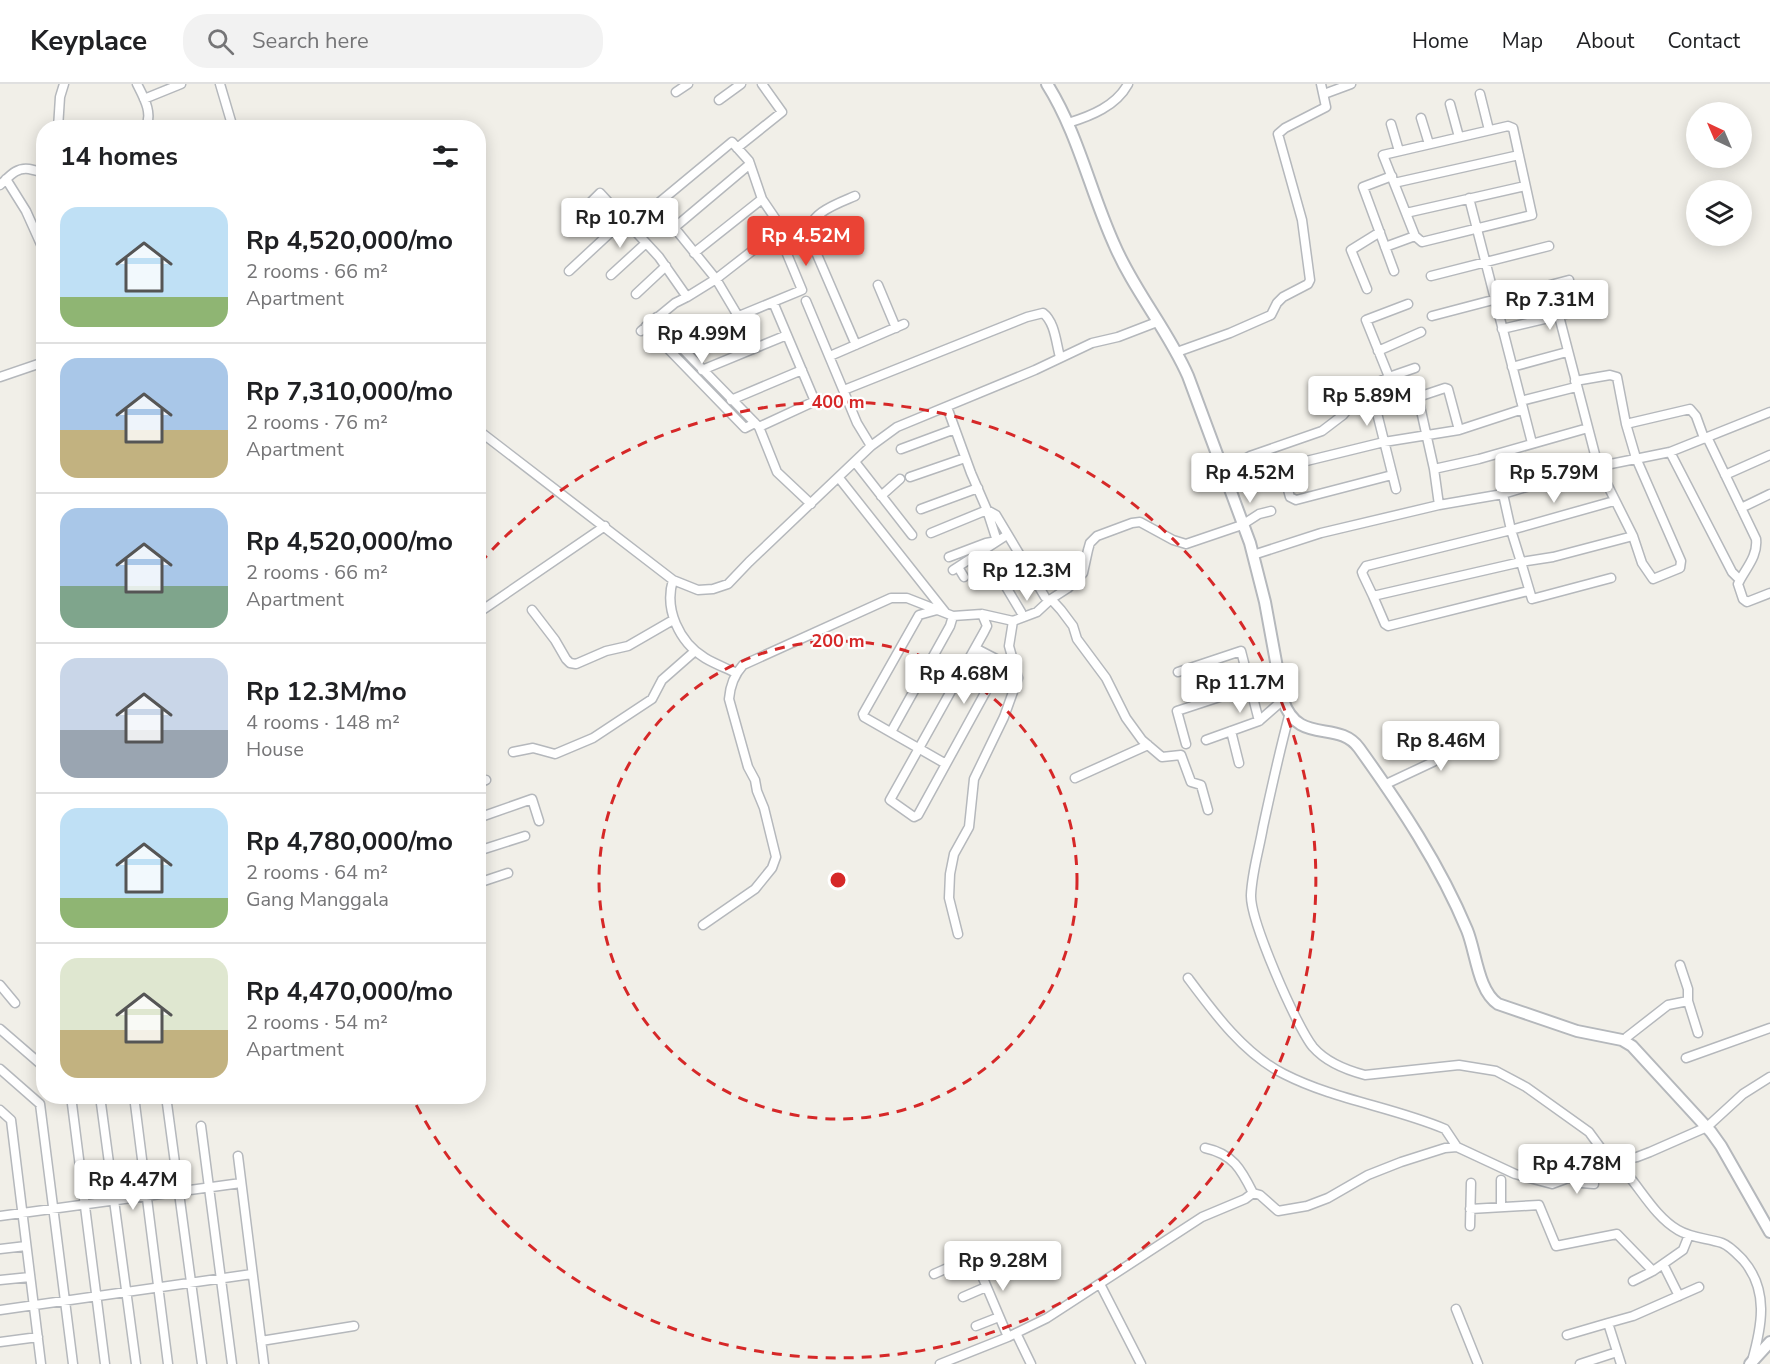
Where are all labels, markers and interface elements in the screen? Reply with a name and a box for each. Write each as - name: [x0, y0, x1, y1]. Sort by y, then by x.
- search box: [183, 14, 603, 68]
- text: Keyplace: [30, 22, 147, 60]
- icon: search: [204, 25, 237, 58]
- text: Search here: [252, 26, 369, 56]
- text: Home: [1412, 27, 1469, 55]
- text: Map: [1502, 27, 1543, 55]
- text: About: [1576, 27, 1634, 55]
- text: Contact: [1667, 27, 1740, 55]
- north arrow: [1686, 102, 1752, 168]
- map controls: [1686, 102, 1752, 246]
- text: 14 homes: [60, 139, 178, 174]
- icon: filters: [429, 140, 462, 173]
- button: layers: [1686, 180, 1752, 246]
- pin: Rp 10.7M: [558, 198, 682, 249]
- text: Rp 10.7M: [575, 204, 665, 231]
- pin: Rp 4.52M: [744, 216, 868, 267]
- text: Rp 4.52M: [761, 222, 851, 249]
- text: Rp 4,520,000/mo: [246, 223, 453, 258]
- icon: home: [108, 231, 180, 303]
- text: 2 rooms · 66 m²: [246, 258, 388, 285]
- pin: Rp 7.31M: [1488, 280, 1612, 331]
- text: Apartment: [246, 285, 344, 312]
- text: Rp 7.31M: [1505, 286, 1595, 313]
- pin: Rp 4.99M: [640, 314, 764, 365]
- text: Rp 4.99M: [657, 320, 747, 347]
- text: Rp 7,310,000/mo: [246, 374, 453, 409]
- pin: Rp 5.89M: [1305, 376, 1429, 427]
- icon: home: [108, 382, 180, 454]
- text: Rp 5.89M: [1322, 382, 1412, 409]
- text: 400 m: [811, 390, 865, 414]
- text: 2 rooms · 76 m²: [246, 409, 388, 436]
- text: Apartment: [246, 436, 344, 463]
- pin: Rp 4.52M: [1188, 453, 1312, 504]
- pin: Rp 5.79M: [1492, 453, 1616, 504]
- text: Rp 4.52M: [1205, 459, 1295, 486]
- text: Rp 5.79M: [1509, 459, 1599, 486]
- text: Rp 4,520,000/mo: [246, 524, 453, 559]
- icon: home: [108, 532, 180, 604]
- pin: Rp 12.3M: [965, 551, 1089, 602]
- text: Rp 12.3M: [982, 557, 1072, 584]
- text: 2 rooms · 66 m²: [246, 559, 388, 586]
- text: Apartment: [246, 586, 344, 613]
- text: 200 m: [811, 629, 865, 653]
- pin: Rp 4.68M: [902, 654, 1026, 705]
- text: Rp 4.68M: [919, 660, 1009, 687]
- pin: Rp 11.7M: [1178, 663, 1302, 714]
- text: Rp 11.7M: [1195, 669, 1285, 696]
- text: Rp 12.3M/mo: [246, 674, 407, 709]
- icon: home: [108, 682, 180, 754]
- text: 4 rooms · 148 m²: [246, 709, 400, 736]
- pin: Rp 8.46M: [1379, 721, 1503, 772]
- text: Rp 8.46M: [1396, 727, 1486, 754]
- text: House: [246, 736, 304, 763]
- text: Rp 4,780,000/mo: [246, 824, 453, 859]
- icon: home: [108, 832, 180, 904]
- text: 2 rooms · 64 m²: [246, 859, 388, 886]
- centre of rings: [828, 870, 848, 890]
- text: Gang Manggala: [246, 886, 389, 913]
- text: Rp 4,470,000/mo: [246, 974, 453, 1009]
- icon: home: [108, 982, 180, 1054]
- text: 2 rooms · 54 m²: [246, 1009, 388, 1036]
- text: Apartment: [246, 1036, 344, 1063]
- pin: Rp 4.78M: [1515, 1144, 1639, 1195]
- text: Rp 4.78M: [1532, 1150, 1622, 1177]
- pin: Rp 4.47M: [71, 1160, 195, 1211]
- text: Rp 4.47M: [88, 1166, 178, 1193]
- pin: Rp 9.28M: [941, 1241, 1065, 1292]
- text: Rp 9.28M: [958, 1247, 1048, 1274]

